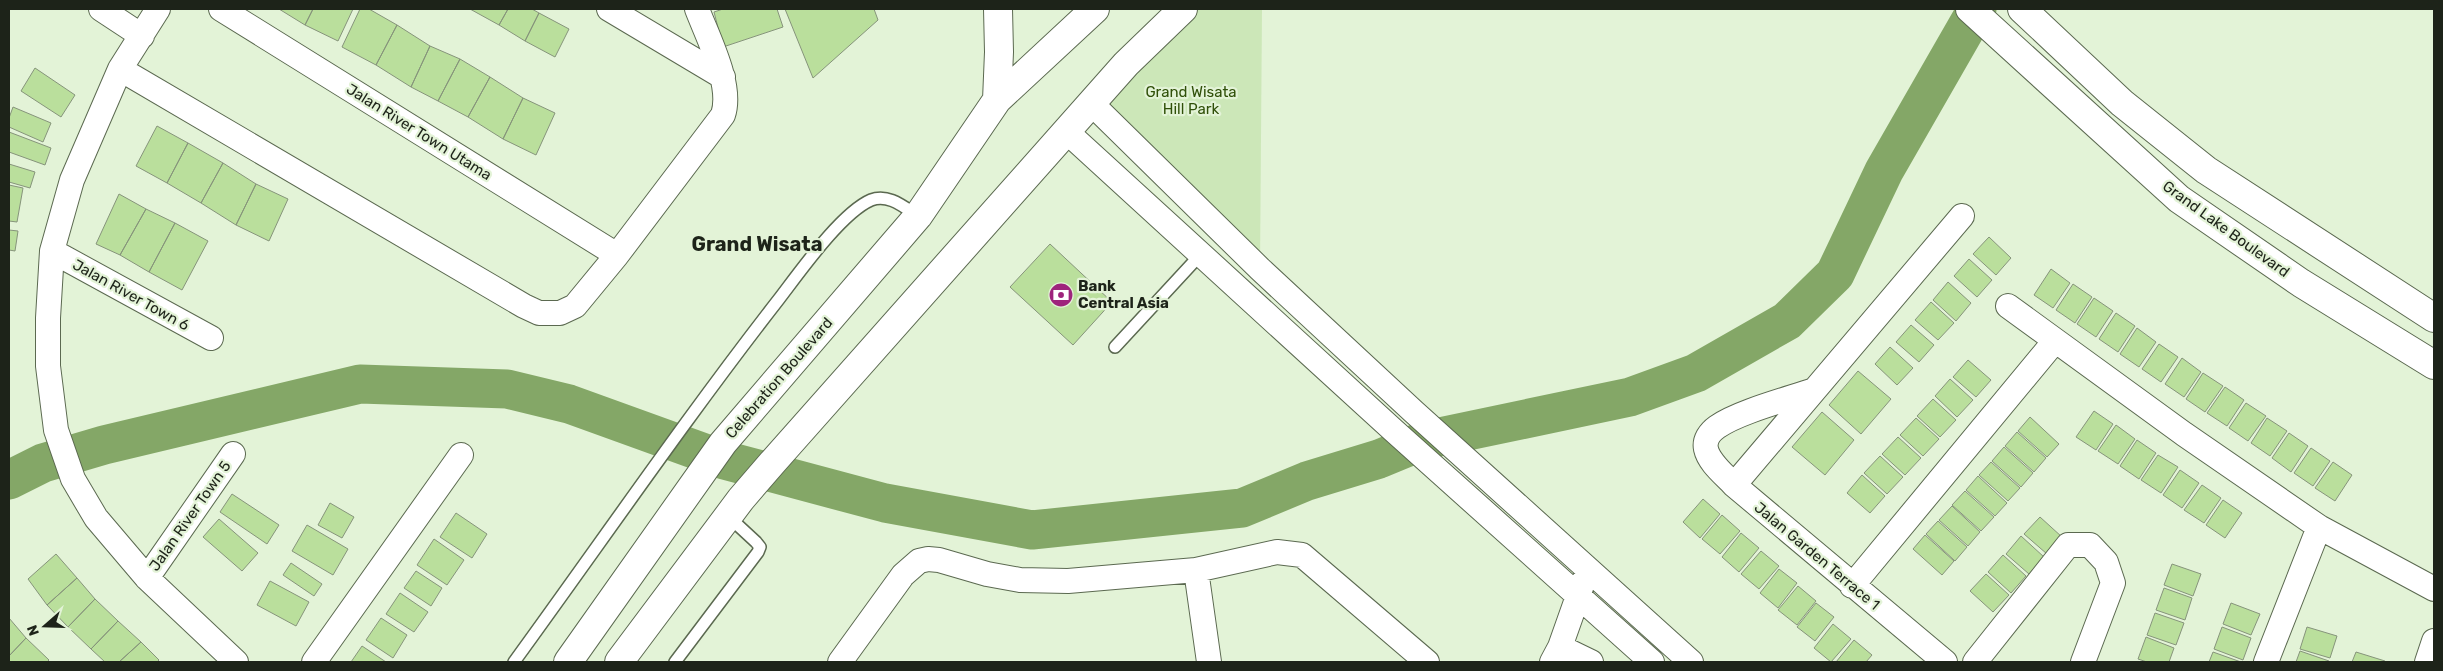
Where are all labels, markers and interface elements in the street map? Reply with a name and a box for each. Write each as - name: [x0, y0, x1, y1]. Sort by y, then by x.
- street label: Jalan River Town Utama: [343, 80, 495, 184]
- park label: Grand Wisata Hill Park: [1145, 83, 1237, 118]
- street label: Grand Lake Boulevard: [2159, 177, 2293, 281]
- district label: Grand Wisata: [692, 232, 822, 256]
- street label: Jalan River Town 6: [70, 256, 192, 334]
- place label: Bank Central Asia: [1078, 277, 1169, 312]
- bank icon: Bank Central Asia: [1048, 282, 1074, 308]
- street label: Celebration Boulevard: [722, 314, 836, 442]
- street label: Jalan River Town 5: [145, 457, 235, 575]
- street label: Jalan Garden Terrace 1: [1751, 498, 1883, 614]
- north arrow: [20, 601, 70, 651]
- text: N: [24, 623, 43, 638]

